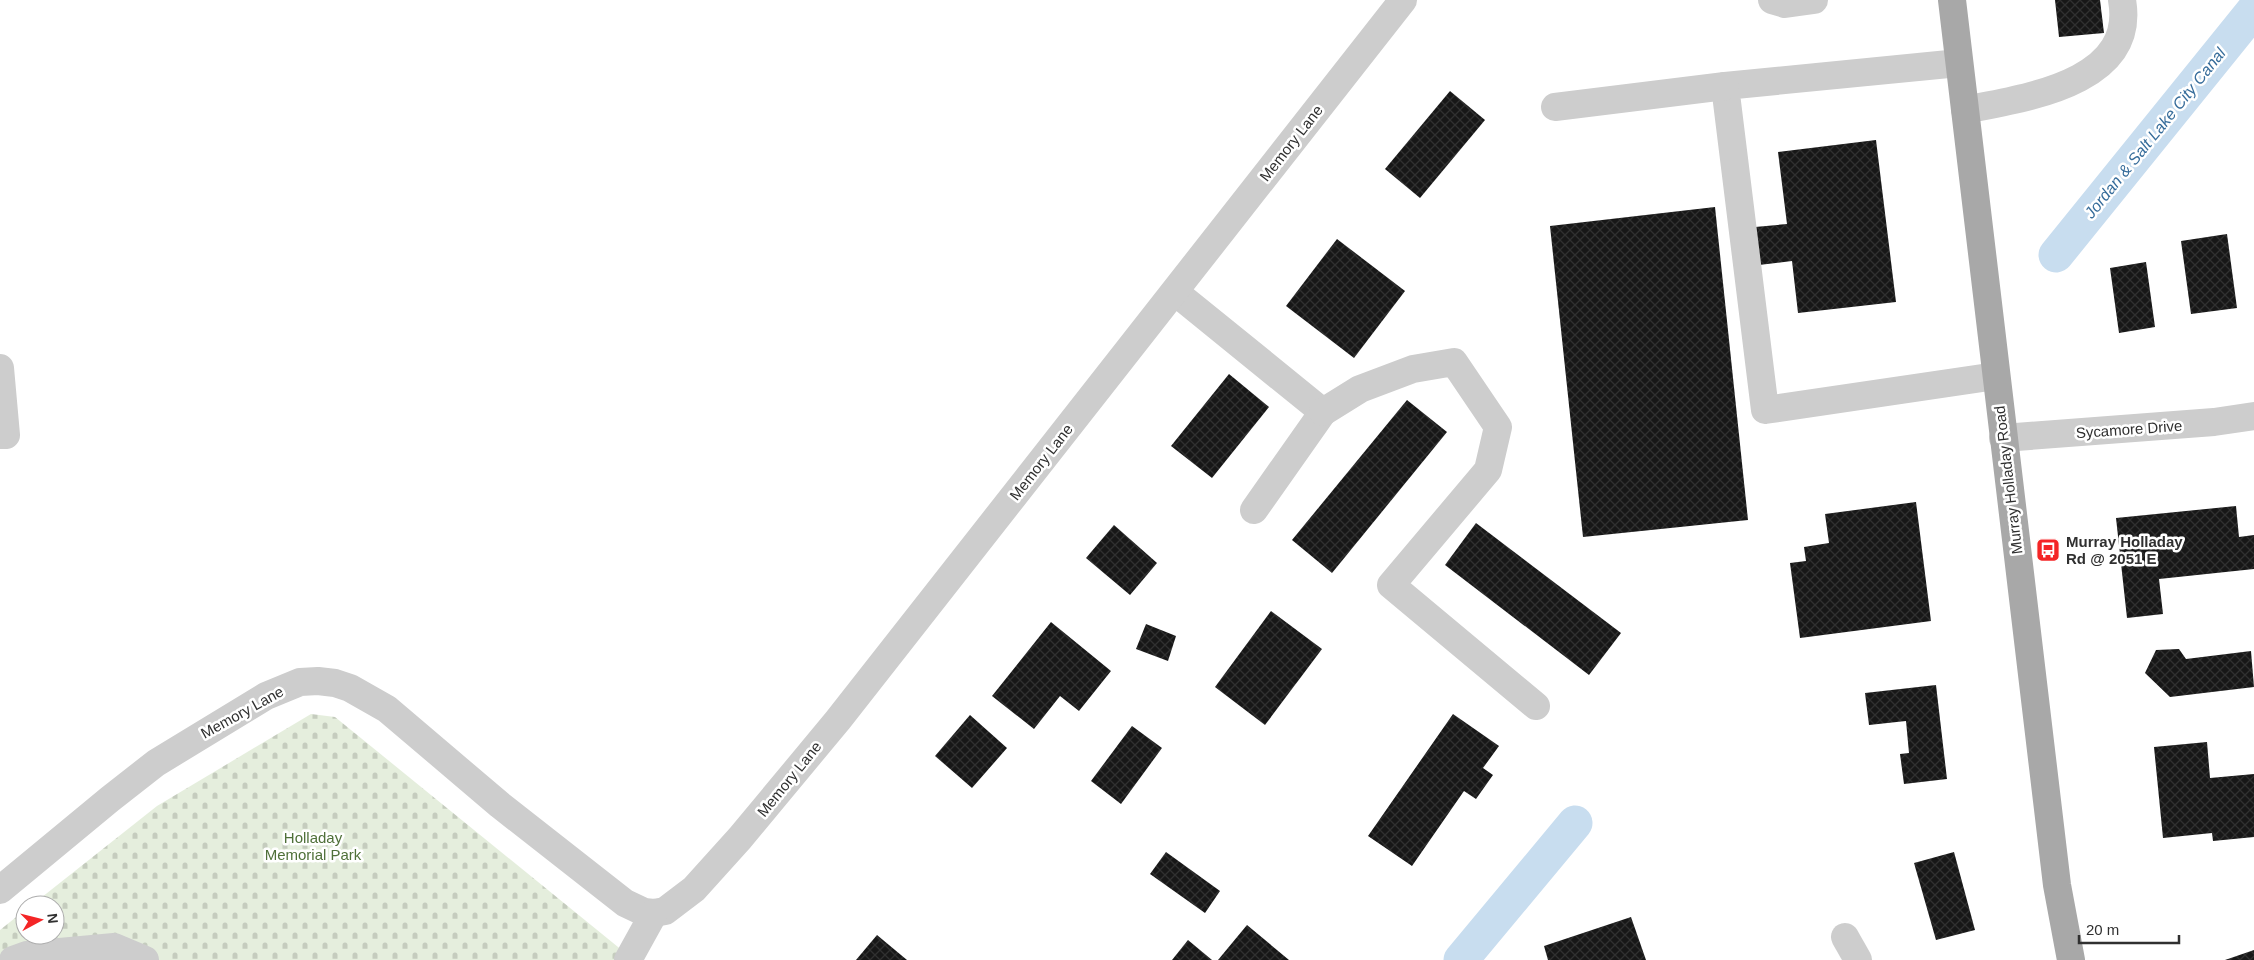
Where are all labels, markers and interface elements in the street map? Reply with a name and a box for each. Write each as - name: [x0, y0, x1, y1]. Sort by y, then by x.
- water label: Jordan & Salt Lake City Canal: [2081, 44, 2229, 222]
- street label: Memory Lane: [1256, 102, 1326, 184]
- street label: Murray Holladay Road: [1990, 405, 2026, 555]
- street label: Sycamore Drive: [2075, 417, 2183, 441]
- street label: Memory Lane: [1006, 421, 1076, 503]
- place label: Murray Holladay Rd @ 2051 E: [2066, 533, 2183, 567]
- bus stop icon: Murray Holladay Rd @ 2051 E: [2035, 537, 2061, 563]
- street label: Memory Lane: [198, 682, 286, 742]
- street label: Memory Lane: [754, 738, 824, 820]
- park label: Holladay Memorial Park: [265, 829, 362, 863]
- north arrow: [15, 895, 65, 945]
- text: N: [44, 912, 61, 924]
- scale bar: [2079, 912, 2179, 944]
- text: 20 m: [2086, 921, 2119, 938]

